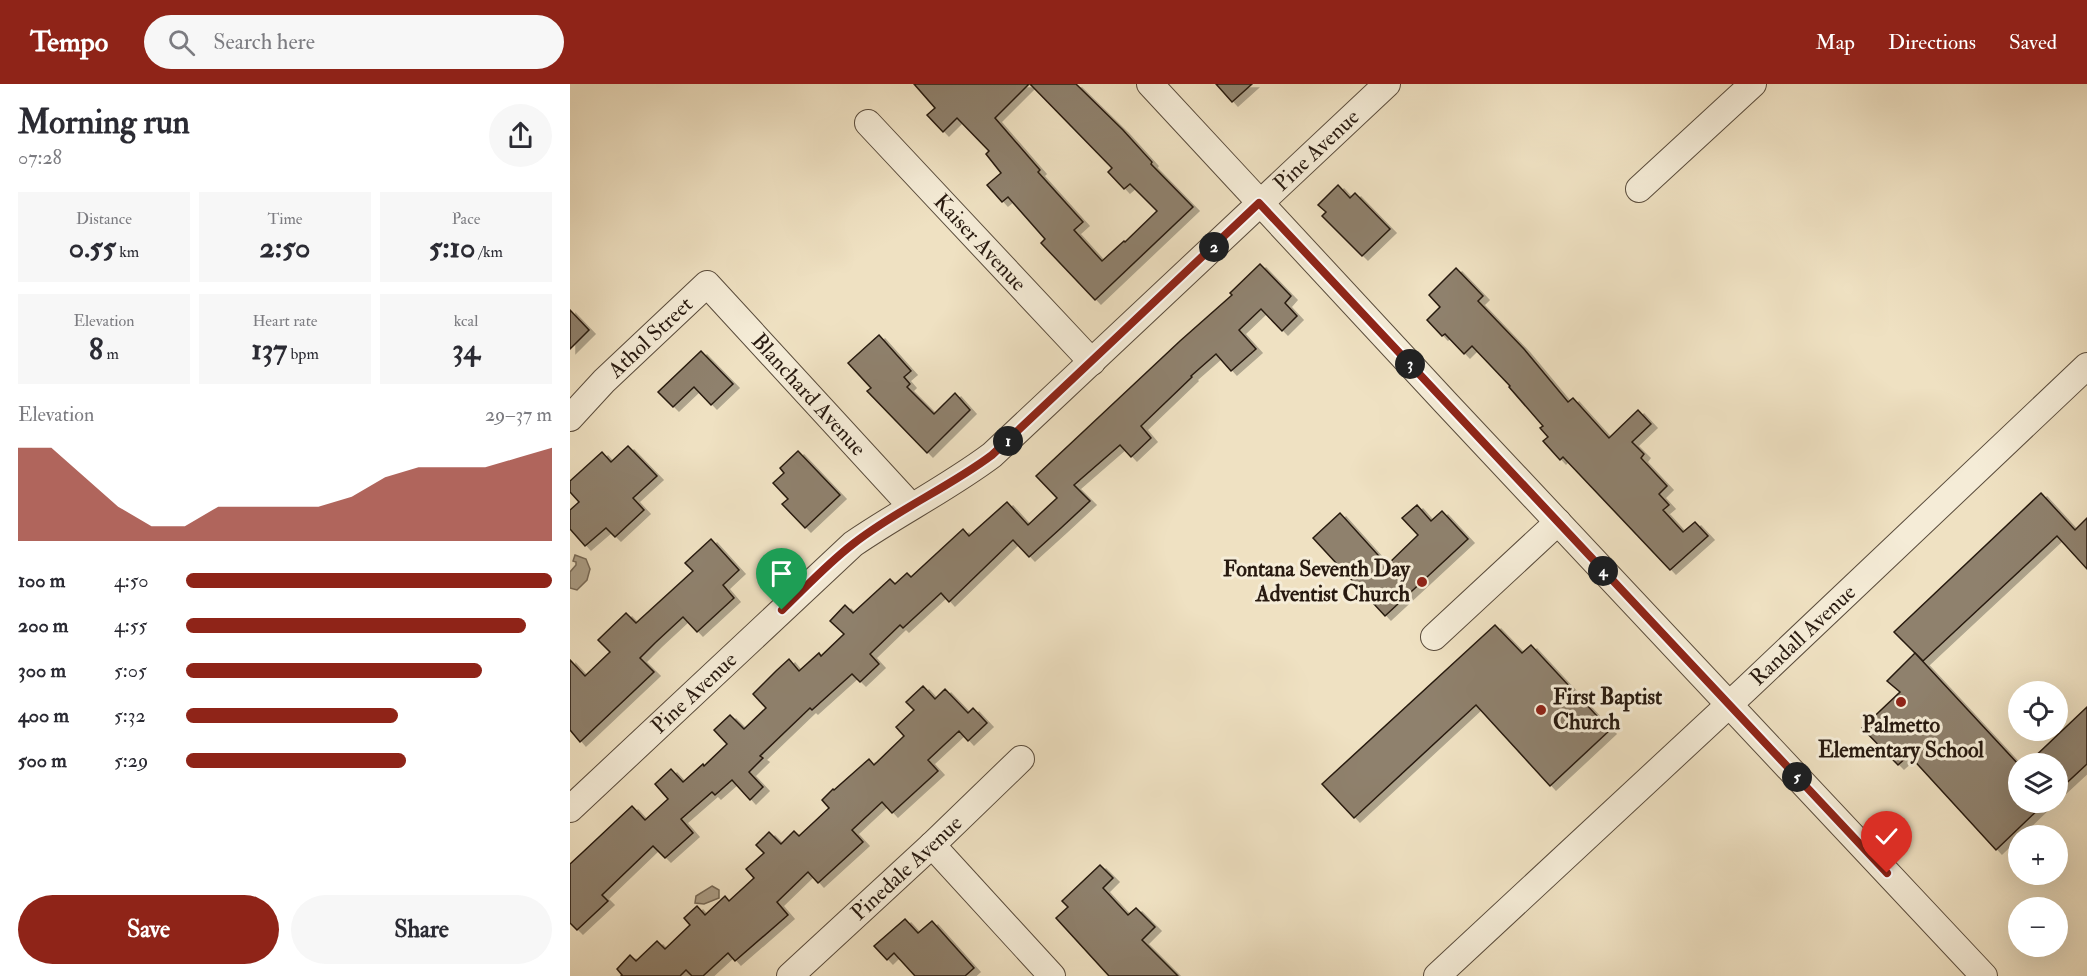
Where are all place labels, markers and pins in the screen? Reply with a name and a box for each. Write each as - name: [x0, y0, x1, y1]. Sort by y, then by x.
- pin: 2: [1199, 232, 1229, 262]
- pin: 3: [1395, 349, 1425, 379]
- pin: 1: [993, 426, 1023, 456]
- pin: [756, 548, 807, 610]
- place label: Fontana Seventh Day Adventist Church: [1223, 555, 1411, 608]
- pin: 4: [1588, 556, 1618, 586]
- marker: Fontana Seventh Day Adventist Church: [1415, 575, 1429, 589]
- place label: First Baptist Church: [1553, 683, 1663, 736]
- marker: Palmetto Elementary School: [1894, 695, 1908, 709]
- marker: First Baptist Church: [1534, 703, 1548, 717]
- place label: Palmetto Elementary School: [1818, 711, 1984, 765]
- pin: 5: [1782, 762, 1812, 792]
- pin: [1861, 811, 1912, 873]

